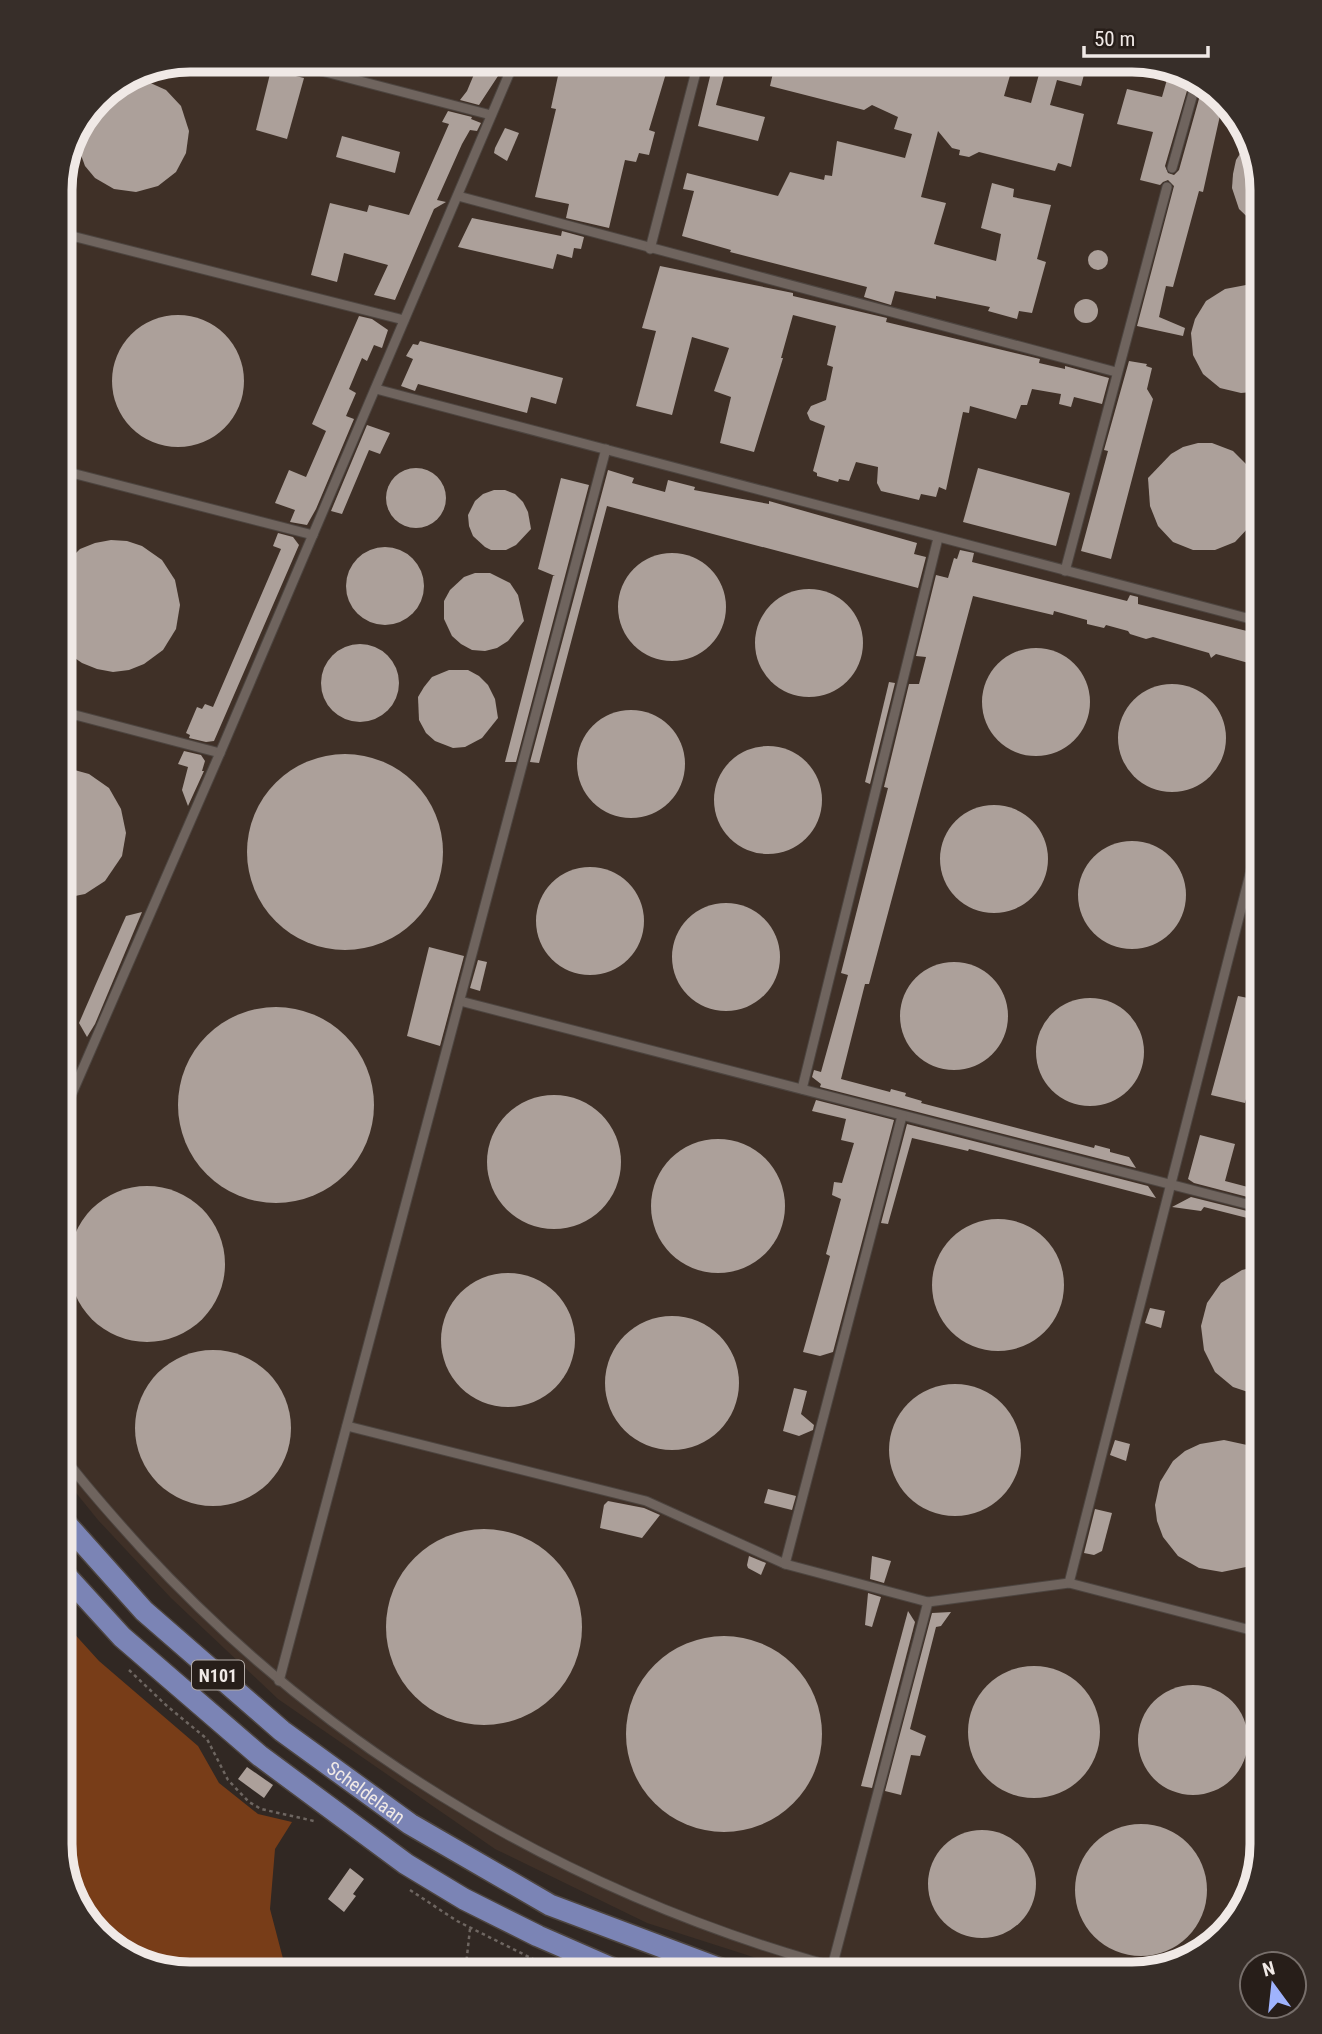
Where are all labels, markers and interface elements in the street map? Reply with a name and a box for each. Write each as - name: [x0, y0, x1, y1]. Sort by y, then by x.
- scale bar: [1084, 14, 1208, 58]
- text: 50 m: [1094, 27, 1135, 51]
- road number: N101: [192, 1660, 244, 1690]
- street label: Scheldelaan: [323, 1756, 410, 1828]
- north arrow: [1238, 1950, 1308, 2020]
- text: N: [1260, 1956, 1277, 1982]

